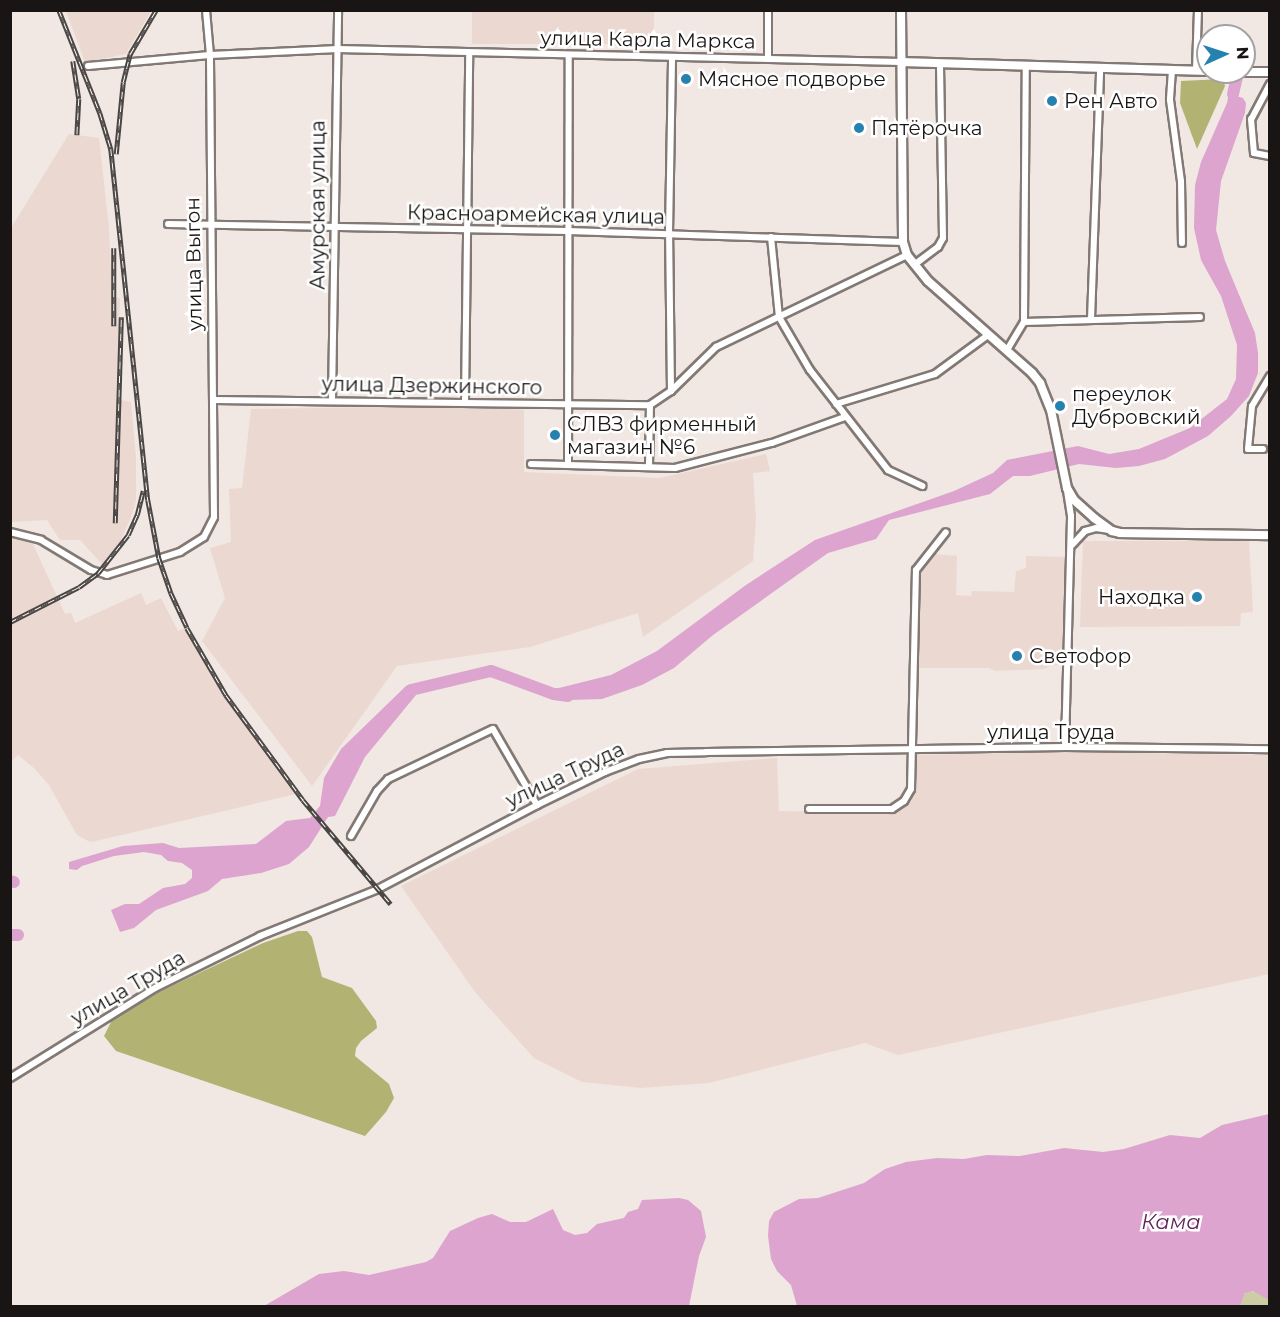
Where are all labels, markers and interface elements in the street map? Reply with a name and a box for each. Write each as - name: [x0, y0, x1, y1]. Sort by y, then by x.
- north arrow: [1196, 24, 1256, 84]
- street label: улица Карла Маркса: [540, 26, 756, 54]
- text: N: [1233, 46, 1252, 60]
- place label: Мясное подворье: [698, 67, 886, 91]
- marker: Мясное подворье: [679, 72, 693, 86]
- place label: Рен Авто: [1064, 89, 1158, 113]
- marker: Рен Авто: [1045, 94, 1059, 108]
- place label: Пятёрочка: [871, 116, 982, 140]
- street label: Амурская улица: [306, 120, 330, 290]
- marker: Пятёрочка: [852, 121, 866, 135]
- street label: улица Выгон: [181, 197, 207, 331]
- street label: Красноармейская улица: [407, 201, 665, 229]
- street label: улица Дзержинского: [321, 372, 543, 400]
- place label: переулок Дубровский: [1072, 382, 1200, 429]
- marker: переулок Дубровский: [1053, 399, 1067, 413]
- place label: СЛВЗ фирменный магазин №6: [567, 412, 757, 459]
- marker: СЛВЗ фирменный магазин №6: [548, 428, 562, 442]
- place label: Находка: [1098, 585, 1185, 609]
- marker: Находка: [1190, 590, 1204, 604]
- place label: Светофор: [1029, 644, 1131, 668]
- marker: Светофор: [1010, 649, 1024, 663]
- street label: улица Труда: [987, 720, 1115, 744]
- street label: улица Труда: [502, 737, 628, 813]
- street label: улица Труда: [67, 946, 189, 1030]
- water label: Кама: [1141, 1209, 1201, 1235]

